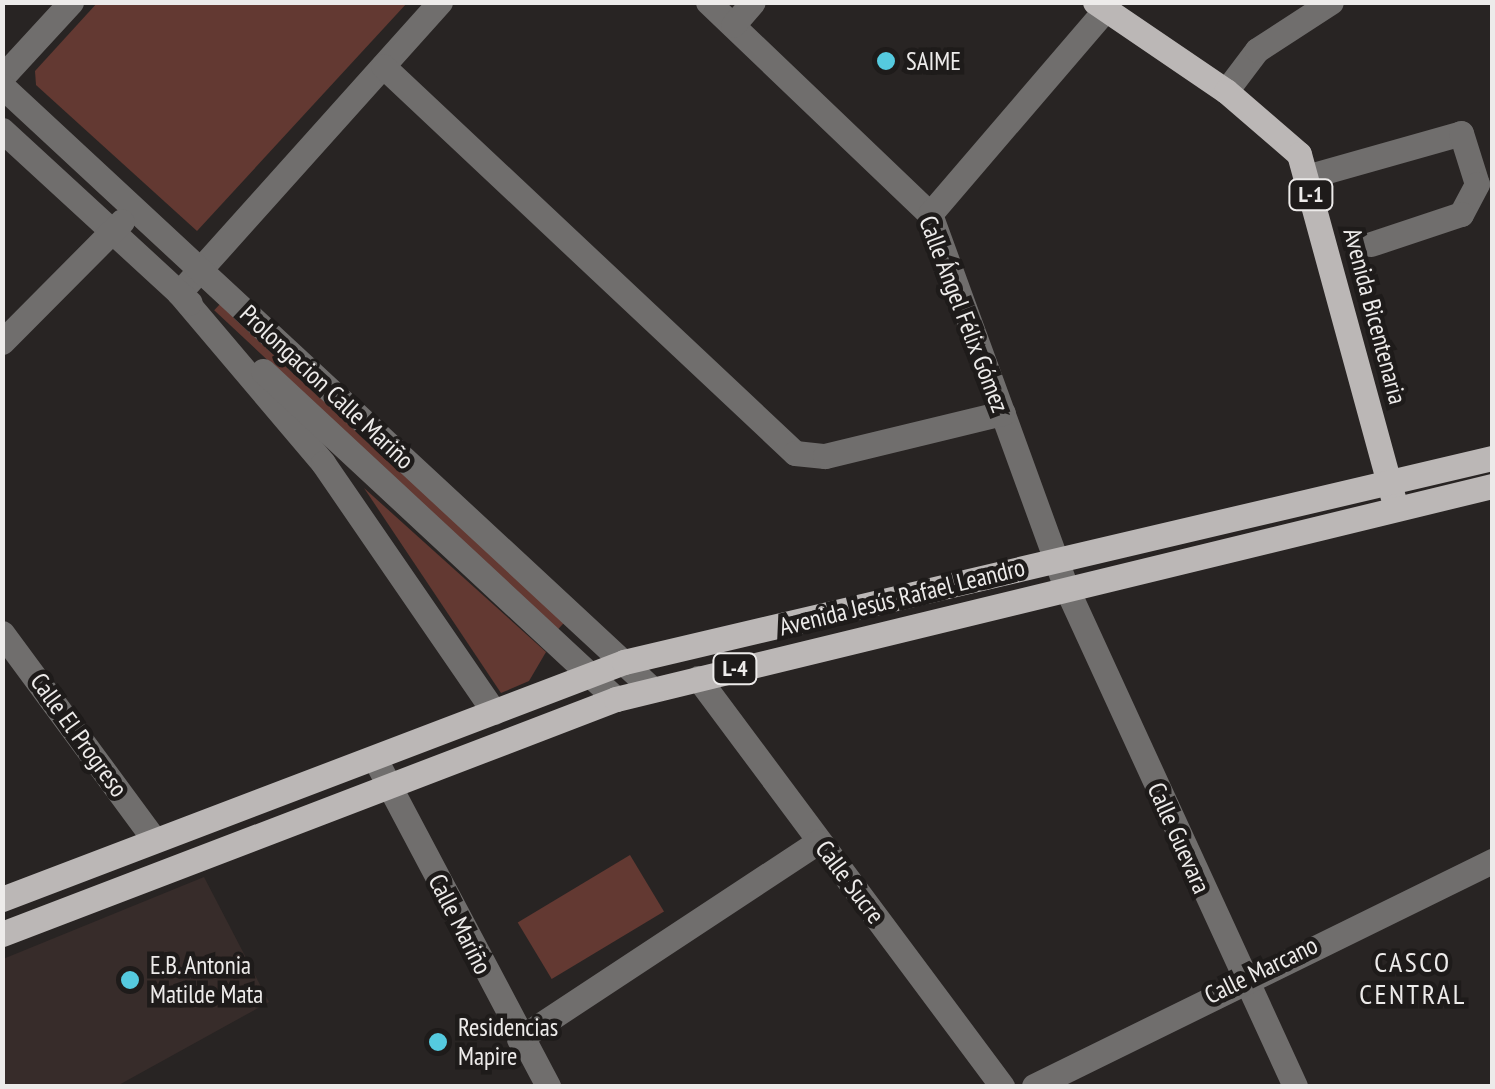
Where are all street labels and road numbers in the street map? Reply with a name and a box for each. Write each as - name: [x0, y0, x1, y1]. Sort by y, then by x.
- road number: L-1: [1286, 178, 1336, 212]
- street label: Calle Ángel Félix Gómez: [912, 211, 1016, 417]
- street label: Avenida Bicentenaria: [1337, 225, 1413, 407]
- street label: Prolongacion Calle Mariño: [234, 299, 420, 475]
- street label: Avenida Jesús Rafael Leandro: [776, 552, 1028, 642]
- road number: L-4: [710, 652, 760, 686]
- street label: Calle El Progreso: [24, 667, 134, 803]
- street label: Calle Guevara: [1141, 778, 1217, 898]
- street label: Calle Sucre: [809, 835, 891, 929]
- street label: Calle Mariño: [422, 869, 498, 979]
- street label: Calle Marcano: [1200, 930, 1322, 1010]

